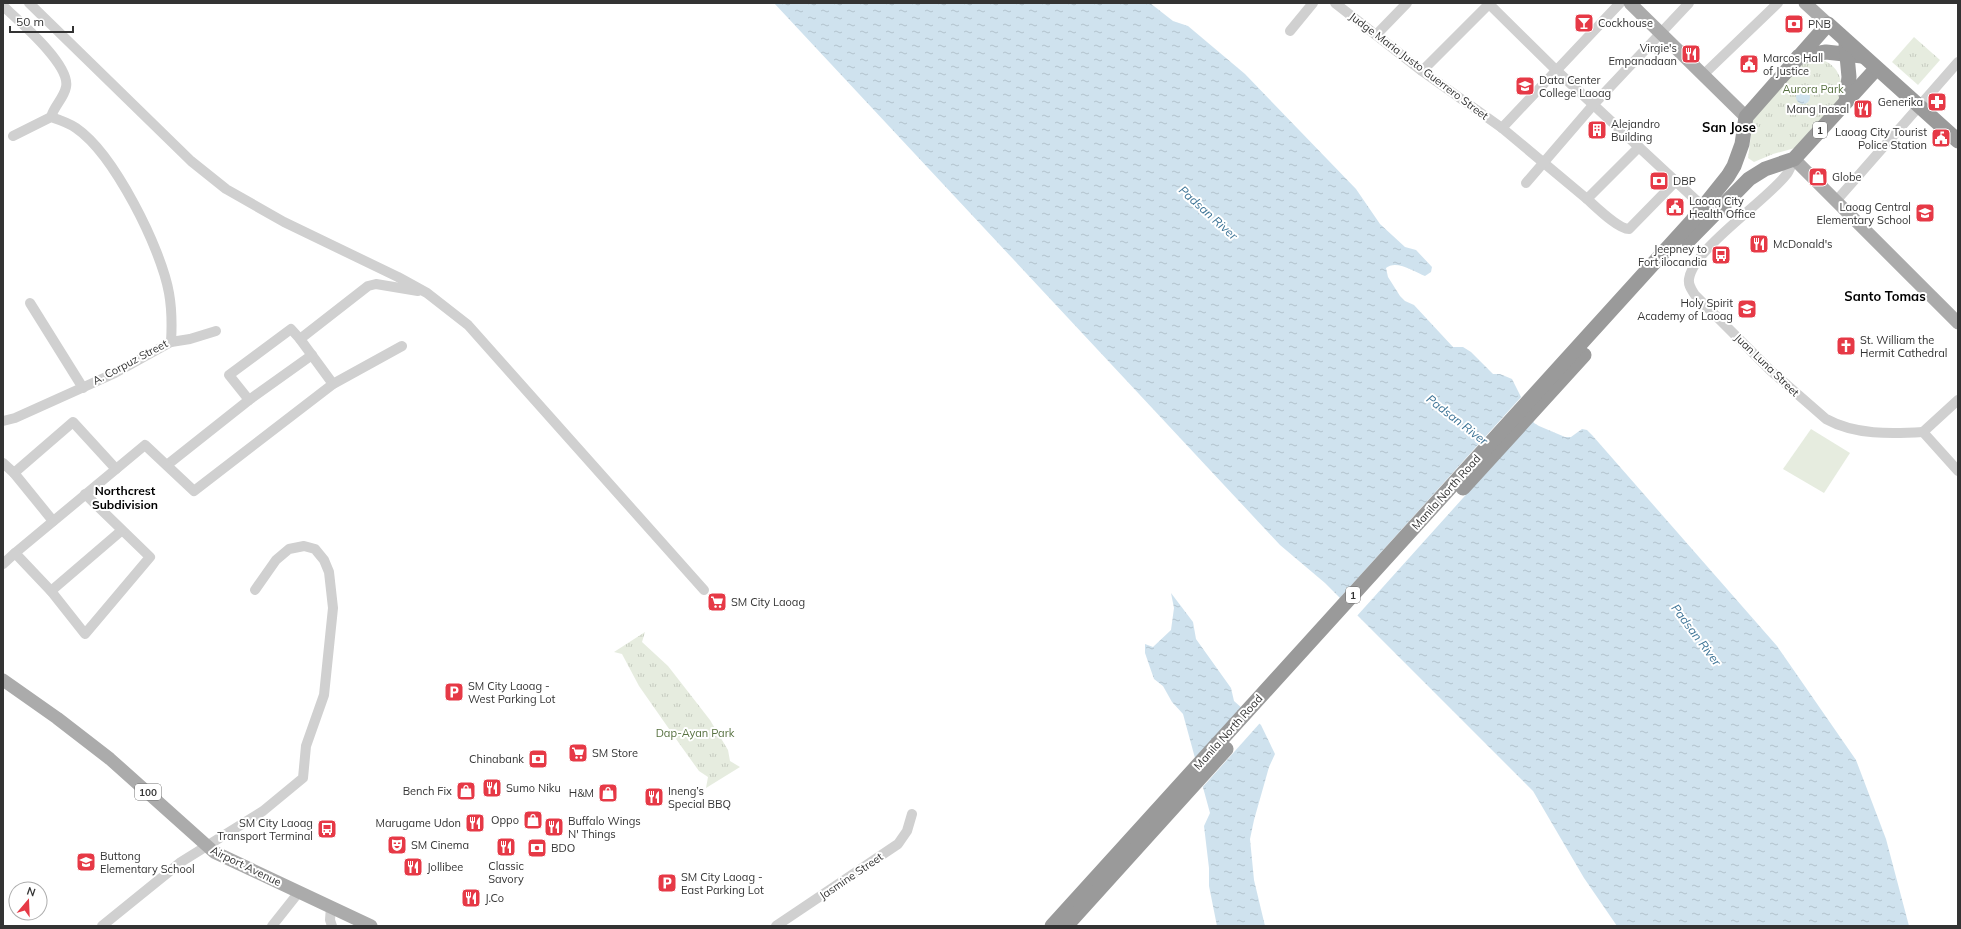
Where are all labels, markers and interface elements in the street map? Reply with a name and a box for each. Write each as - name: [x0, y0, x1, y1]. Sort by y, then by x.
- scale bar: [10, 8, 73, 34]
- street label: Judge Maria Justo Guerrero Street: [1347, 9, 1491, 123]
- bar icon: Cockhouse: [1573, 12, 1595, 34]
- bank icon: PNB: [1783, 13, 1805, 35]
- text: 50 m: [16, 14, 44, 29]
- place label: Cockhouse: [1598, 16, 1653, 30]
- place label: PNB: [1808, 17, 1831, 31]
- place label: Virgie's Empanadaan: [1608, 41, 1677, 68]
- restaurant icon: Virgie's Empanadaan: [1680, 43, 1702, 65]
- place label: Marcos Hall of Justice: [1763, 51, 1823, 78]
- public building icon: Marcos Hall of Justice: [1738, 53, 1760, 75]
- place label: Data Center College Laoag: [1539, 73, 1611, 100]
- school or university icon: Data Center College Laoag: [1514, 75, 1536, 97]
- park label: Aurora Park: [1782, 82, 1844, 96]
- pharmacy icon: Generika: [1926, 91, 1948, 113]
- place label: Generika: [1878, 95, 1923, 109]
- restaurant icon: Mang Inasal: [1852, 98, 1874, 120]
- place label: Mang Inasal: [1786, 102, 1849, 116]
- place label: Alejandro Building: [1611, 117, 1660, 144]
- building icon: Alejandro Building: [1586, 119, 1608, 141]
- district label: San Jose: [1702, 119, 1756, 135]
- road number: 1: [1813, 122, 1827, 138]
- place label: Laoag City Tourist Police Station: [1835, 125, 1927, 152]
- public building icon: Laoag City Tourist Police Station: [1930, 127, 1952, 149]
- shop icon: Globe: [1807, 166, 1829, 188]
- bank icon: DBP: [1648, 170, 1670, 192]
- place label: Globe: [1832, 170, 1862, 184]
- place label: DBP: [1673, 174, 1696, 188]
- water label: Padsan River: [1176, 182, 1241, 243]
- place label: Laoag City Health Office: [1689, 194, 1755, 221]
- public building icon: Laoag City Health Office: [1664, 196, 1686, 218]
- place label: Laoag Central Elementary School: [1816, 200, 1911, 227]
- school or university icon: Laoag Central Elementary School: [1914, 202, 1936, 224]
- restaurant icon: McDonald's: [1748, 233, 1770, 255]
- place label: McDonald's: [1773, 237, 1833, 251]
- place label: Jeepney to Fort ilocandia: [1638, 242, 1707, 269]
- bus stop icon: Jeepney to Fort ilocandia: [1710, 244, 1732, 266]
- district label: Santo Tomas: [1844, 288, 1926, 304]
- place label: Holy Spirit Academy of Laoag: [1637, 296, 1733, 323]
- school or university icon: Holy Spirit Academy of Laoag: [1736, 298, 1758, 320]
- street label: Juan Luna Street: [1732, 331, 1802, 399]
- place label: St. William the Hermit Cathedral: [1860, 333, 1947, 360]
- church icon: St. William the Hermit Cathedral: [1835, 335, 1857, 357]
- street label: A. Corpuz Street: [90, 336, 170, 388]
- water label: Padsan River: [1424, 391, 1491, 449]
- street label: Manila North Road: [1409, 452, 1483, 532]
- district label: Northcrest Subdivision: [92, 483, 158, 512]
- road number: 1: [1346, 587, 1360, 603]
- supermarket icon: SM City Laoag: [706, 591, 728, 613]
- place label: SM City Laoag: [731, 595, 805, 609]
- water label: Padsan River: [1668, 601, 1725, 669]
- place label: SM City Laoag - West Parking Lot: [468, 679, 556, 706]
- parking icon: SM City Laoag - West Parking Lot: [443, 681, 465, 703]
- street label: Manila North Road: [1191, 692, 1265, 772]
- park label: Dap-Ayan Park: [656, 726, 735, 740]
- supermarket icon: SM Store: [567, 742, 589, 764]
- place label: SM Store: [592, 746, 638, 760]
- bank icon: Chinabank: [527, 748, 549, 770]
- place label: Chinabank: [469, 752, 524, 766]
- restaurant icon: Sumo Niku: [481, 777, 503, 799]
- shop icon: Bench Fix: [455, 780, 477, 802]
- place label: Sumo Niku: [506, 781, 561, 795]
- shop icon: H&M: [597, 782, 619, 804]
- road number: 100: [135, 784, 161, 800]
- place label: Bench Fix: [403, 784, 452, 798]
- place label: Ineng’s Special BBQ: [668, 784, 731, 811]
- place label: H&M: [569, 786, 594, 800]
- restaurant icon: Ineng’s Special BBQ: [643, 786, 665, 808]
- shop icon: Oppo: [522, 809, 544, 831]
- restaurant icon: Marugame Udon: [464, 812, 486, 834]
- place label: Oppo: [491, 813, 519, 827]
- place label: Buffalo Wings N' Things: [568, 814, 641, 841]
- place label: SM City Laoag Transport Terminal: [217, 816, 313, 843]
- place label: Marugame Udon: [376, 816, 461, 830]
- restaurant icon: Buffalo Wings N' Things: [543, 816, 565, 838]
- bus stop icon: SM City Laoag Transport Terminal: [316, 818, 338, 840]
- theatre icon: SM Cinema: [386, 834, 408, 856]
- restaurant icon: Classic Savory: [495, 836, 517, 858]
- bank icon: BDO: [526, 837, 548, 859]
- place label: SM Cinema: [411, 838, 469, 852]
- place label: BDO: [551, 841, 575, 855]
- street label: Airport Avenue: [208, 843, 284, 889]
- place label: Buttong Elementary School: [100, 849, 195, 876]
- street label: Jasmine Street: [817, 850, 886, 902]
- school or university icon: Buttong Elementary School: [75, 851, 97, 873]
- restaurant icon: Jollibee: [402, 856, 424, 878]
- place label: Classic Savory: [488, 859, 524, 886]
- place label: Jollibee: [427, 860, 463, 874]
- place label: SM City Laoag - East Parking Lot: [681, 870, 764, 897]
- parking icon: SM City Laoag - East Parking Lot: [656, 872, 678, 894]
- north arrow: [8, 881, 48, 921]
- text: N: [25, 884, 37, 900]
- restaurant icon: J.Co: [460, 887, 482, 909]
- place label: J.Co: [485, 891, 504, 905]

